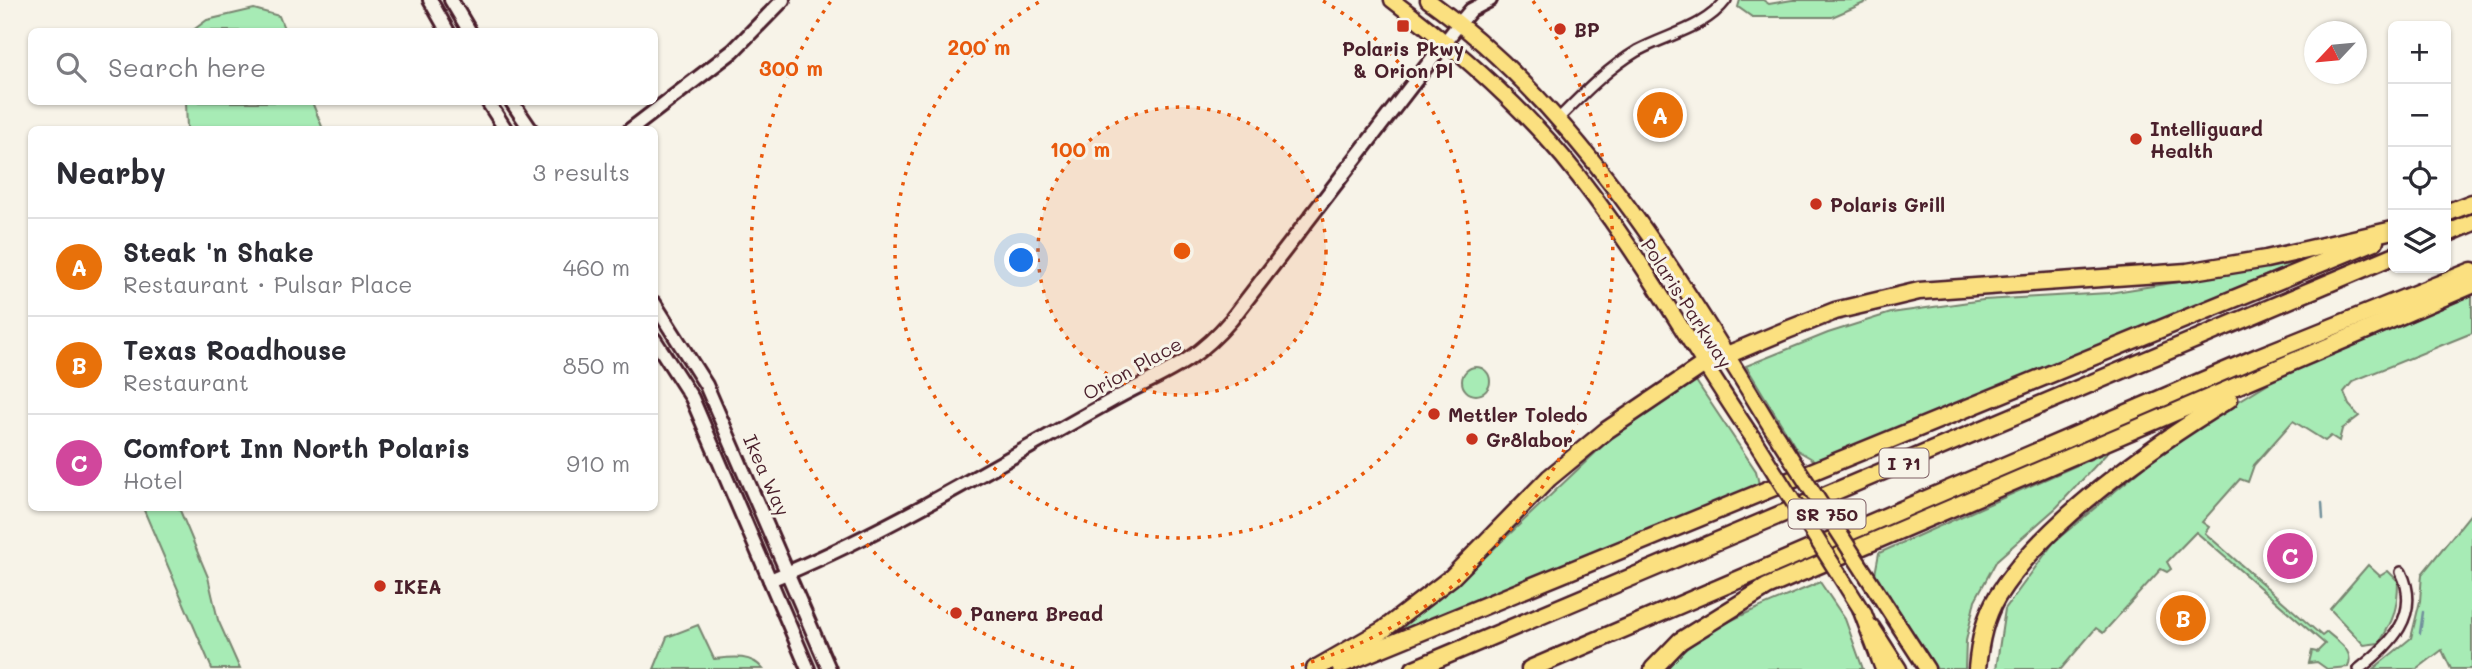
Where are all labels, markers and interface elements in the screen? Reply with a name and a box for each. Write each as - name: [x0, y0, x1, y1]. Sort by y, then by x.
- place label: BP: [1574, 17, 1600, 42]
- marker: Polaris Pkwy & Orion Pl: [1395, 18, 1411, 34]
- marker: BP: [1552, 21, 1568, 37]
- north arrow: [2304, 21, 2367, 84]
- map controls: [2388, 21, 2451, 273]
- button: +: [2388, 21, 2451, 84]
- search box: [28, 28, 658, 105]
- text: 200 m: [948, 33, 1010, 60]
- place label: Polaris Pkwy & Orion Pl: [1342, 36, 1464, 83]
- icon: search: [52, 48, 90, 86]
- text: Search here: [108, 50, 266, 84]
- text: 300 m: [759, 54, 823, 81]
- button: −: [2388, 84, 2451, 147]
- pin: A: [1637, 89, 1683, 141]
- place label: Intelliguard Health: [2150, 116, 2263, 163]
- marker: Intelliguard Health: [2128, 131, 2144, 147]
- text: 100 m: [1050, 135, 1110, 162]
- button: locate: [2388, 147, 2451, 210]
- text: Nearby: [56, 152, 166, 192]
- text: 3 results: [533, 157, 630, 187]
- place label: Polaris Grill: [1830, 192, 1945, 217]
- marker: Polaris Grill: [1808, 196, 1824, 212]
- button: layers: [2388, 210, 2451, 273]
- street label: Polaris Parkway: [1636, 233, 1738, 373]
- text: Steak 'n Shake: [123, 235, 314, 269]
- centre of rings: [1170, 239, 1194, 263]
- your location: [1004, 243, 1038, 277]
- text: A: [71, 252, 87, 282]
- text: 460 m: [563, 252, 630, 282]
- text: Restaurant · Pulsar Place: [123, 269, 412, 299]
- street label: Orion Place: [1078, 331, 1186, 405]
- text: Texas Roadhouse: [123, 333, 347, 367]
- text: B: [71, 350, 87, 380]
- text: 850 m: [563, 350, 630, 380]
- text: Restaurant: [123, 367, 249, 397]
- place label: Mettler Toledo: [1448, 402, 1588, 427]
- marker: Mettler Toledo: [1426, 406, 1442, 422]
- place label: Gr8labor: [1486, 427, 1573, 452]
- street label: Ikea Way: [738, 430, 796, 520]
- text: Comfort Inn North Polaris: [123, 431, 470, 465]
- marker: Gr8labor: [1464, 431, 1480, 447]
- text: C: [70, 448, 88, 478]
- text: 910 m: [566, 448, 630, 478]
- road number: I 71: [1880, 448, 1928, 477]
- text: Hotel: [123, 465, 183, 495]
- road number: SR 750: [1788, 500, 1866, 528]
- pin: C: [2267, 530, 2313, 582]
- place label: IKEA: [394, 574, 442, 599]
- marker: IKEA: [372, 578, 388, 594]
- pin: B: [2160, 592, 2206, 644]
- place label: Panera Bread: [970, 601, 1103, 626]
- marker: Panera Bread: [948, 605, 964, 621]

